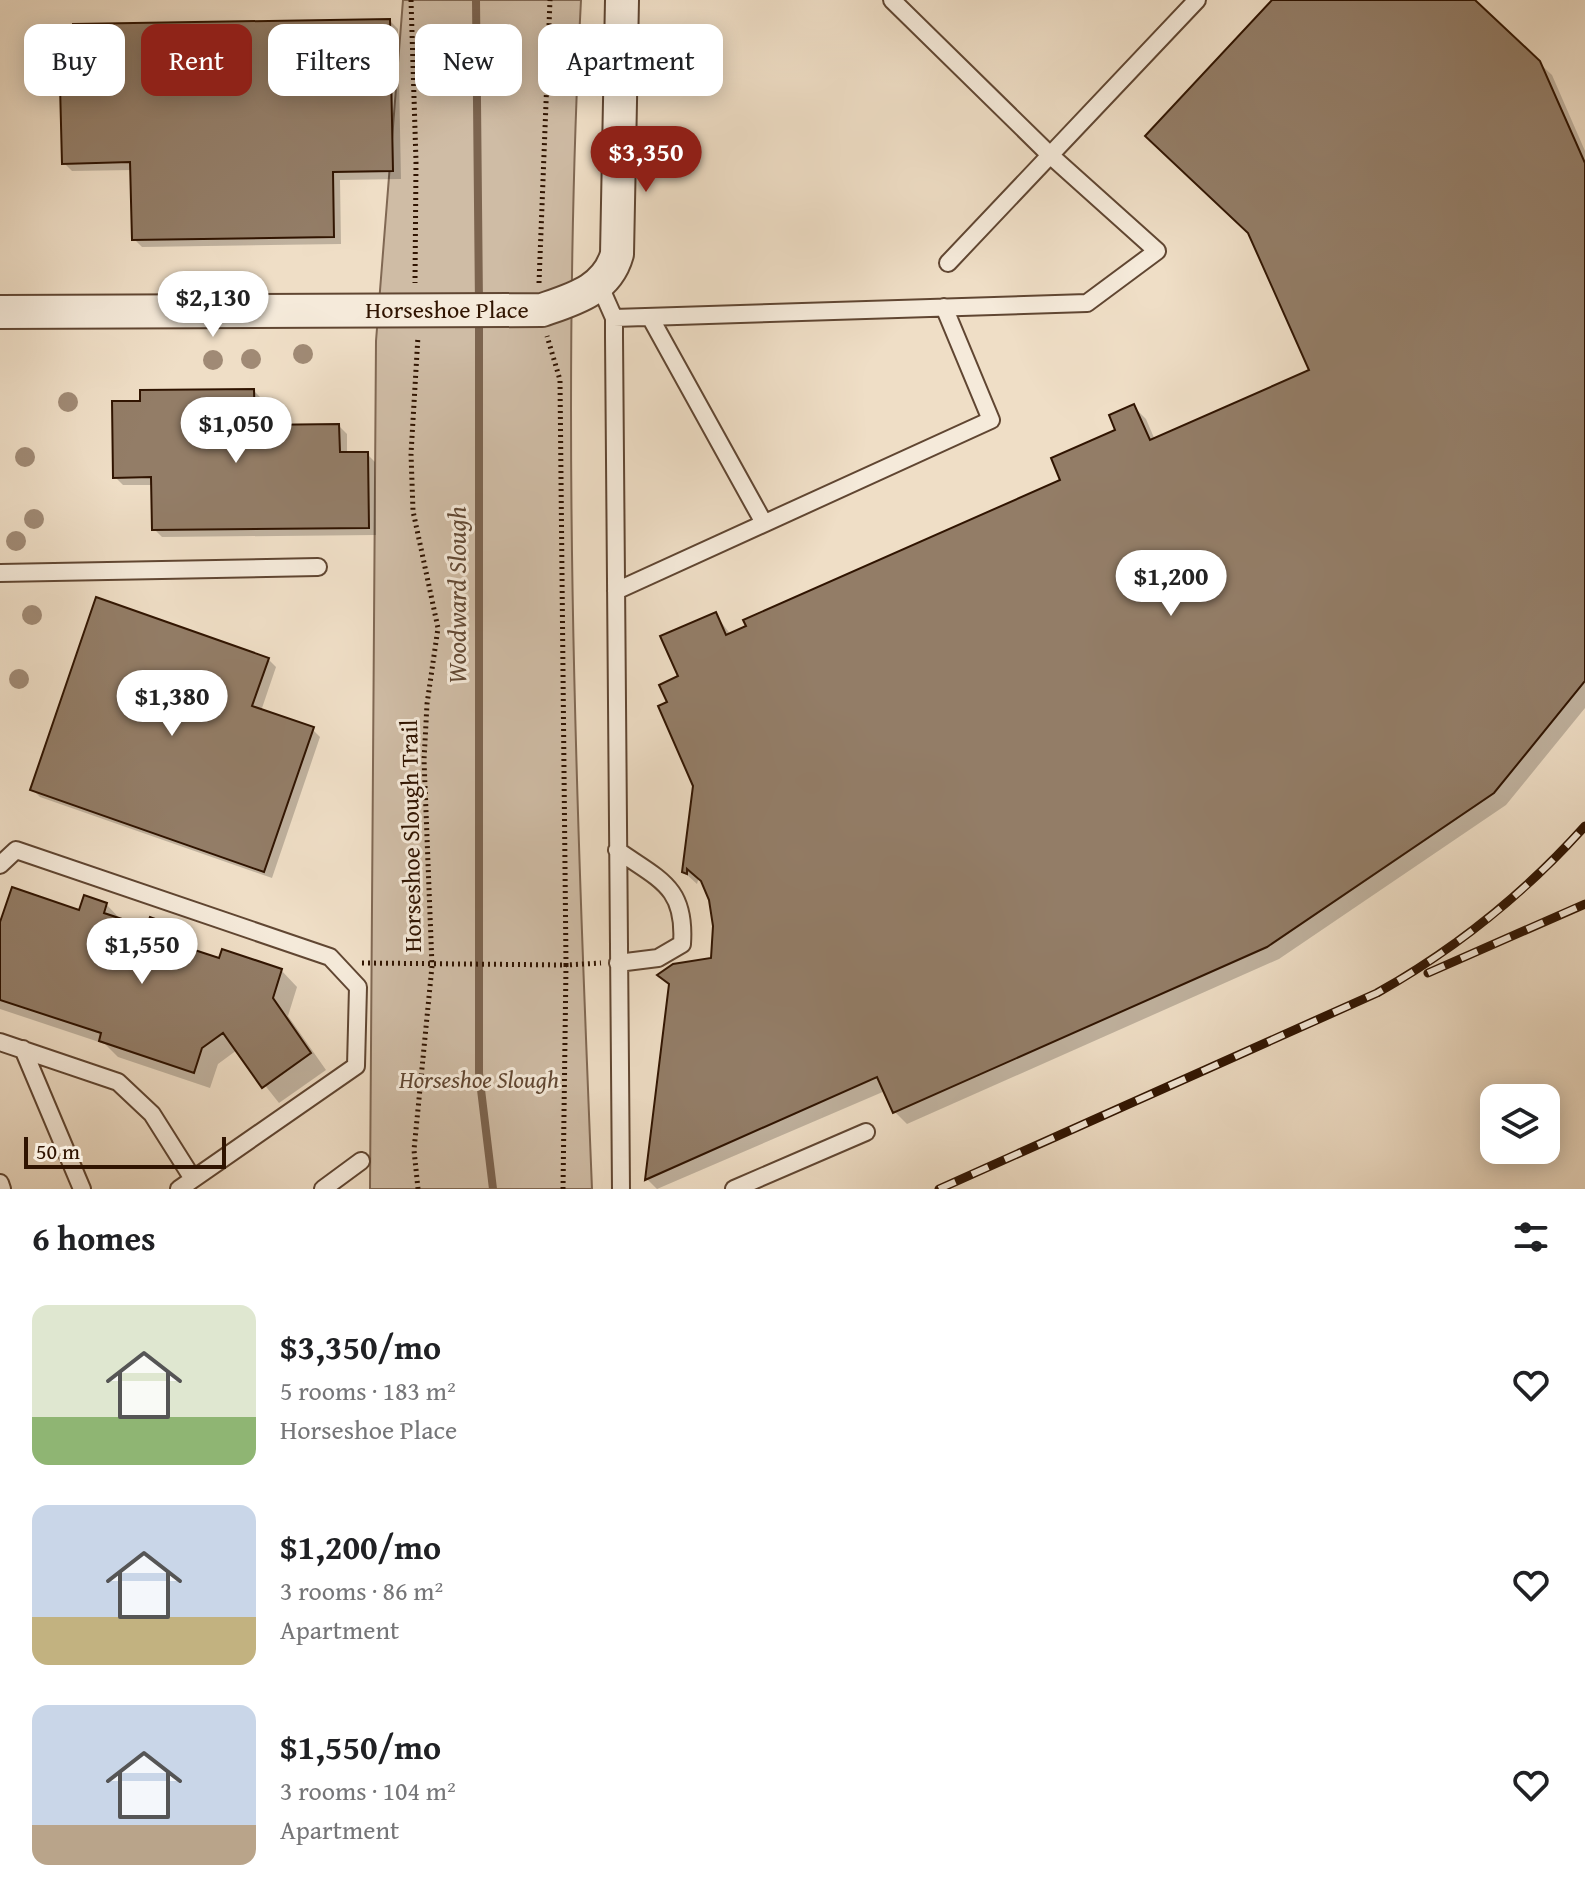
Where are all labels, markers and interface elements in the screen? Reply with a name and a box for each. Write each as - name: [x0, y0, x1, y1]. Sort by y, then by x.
- chip: Buy: [24, 24, 125, 96]
- chip: Rent: [141, 24, 252, 96]
- chip: Filters: [268, 24, 399, 96]
- chip: New: [415, 24, 522, 96]
- chip: Apartment: [538, 24, 723, 96]
- pin: $3,350: [581, 126, 711, 194]
- text: $3,350: [609, 132, 683, 171]
- pin: $2,130: [148, 271, 278, 339]
- text: $2,130: [176, 277, 250, 316]
- street label: Horseshoe Place: [365, 292, 529, 327]
- pin: $1,050: [171, 397, 301, 465]
- text: $1,050: [199, 403, 273, 442]
- water label: Woodward Slough: [437, 506, 476, 684]
- pin: $1,200: [1106, 550, 1236, 618]
- text: $1,200: [1134, 556, 1208, 595]
- pin: $1,380: [107, 670, 237, 738]
- text: $1,380: [135, 676, 209, 715]
- street label: Horseshoe Slough Trail: [391, 719, 430, 953]
- pin: $1,550: [77, 918, 207, 986]
- text: $1,550: [105, 924, 179, 963]
- park label: Horseshoe Slough: [398, 1062, 559, 1097]
- map controls: [1480, 1084, 1560, 1164]
- button: layers: [1480, 1084, 1560, 1164]
- scale bar: [24, 1133, 226, 1169]
- text: 50 m: [36, 1135, 80, 1167]
- text: 6 homes: [32, 1213, 156, 1262]
- icon: filters: [1509, 1215, 1553, 1259]
- text: $3,350/mo: [280, 1322, 441, 1371]
- icon: home: [96, 1337, 192, 1433]
- icon: heart: [1509, 1363, 1553, 1407]
- text: 5 rooms · 183 m²: [280, 1371, 456, 1410]
- text: Horseshoe Place: [280, 1410, 457, 1449]
- text: $1,200/mo: [280, 1522, 441, 1571]
- icon: home: [96, 1537, 192, 1633]
- icon: heart: [1509, 1563, 1553, 1607]
- text: 3 rooms · 86 m²: [280, 1571, 443, 1610]
- text: Apartment: [280, 1610, 399, 1649]
- text: $1,550/mo: [280, 1722, 441, 1771]
- icon: home: [96, 1737, 192, 1833]
- icon: heart: [1509, 1763, 1553, 1807]
- text: 3 rooms · 104 m²: [280, 1771, 456, 1810]
- text: Apartment: [280, 1810, 399, 1849]

